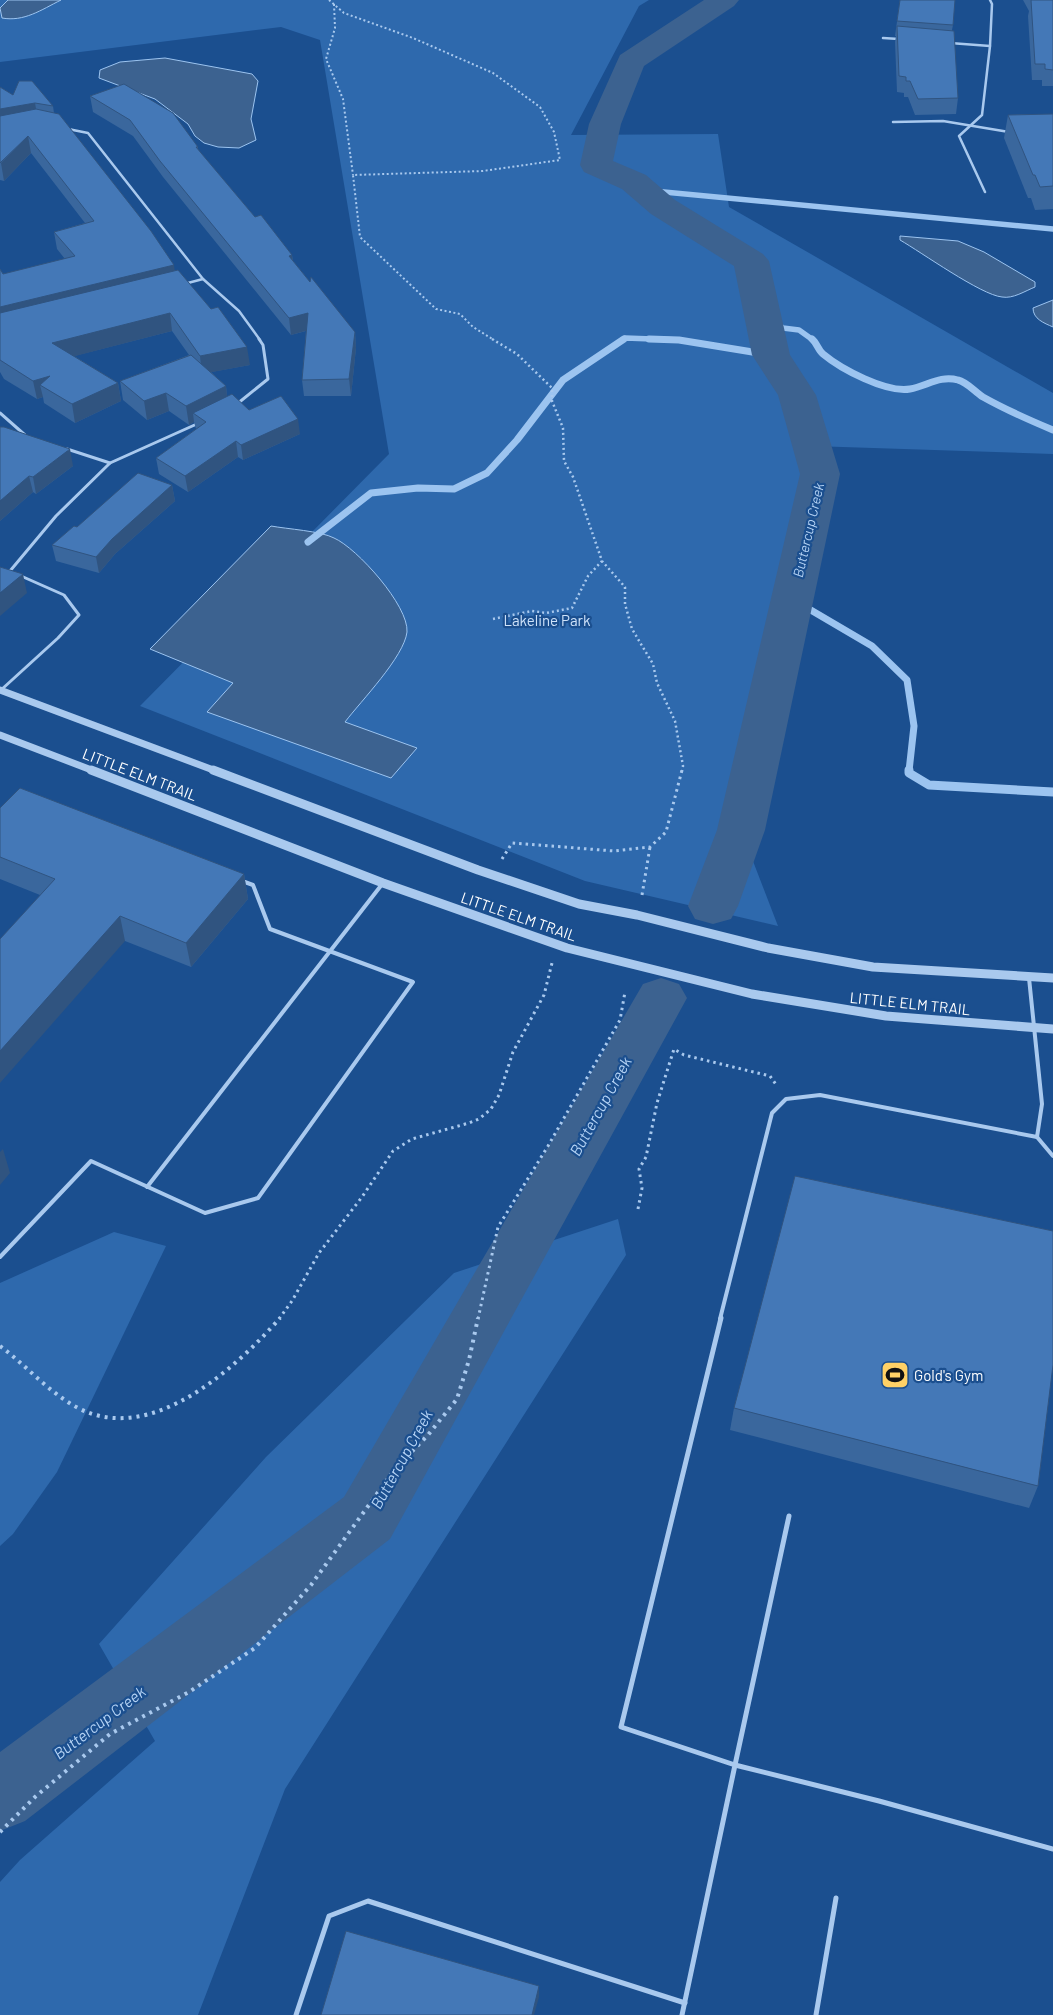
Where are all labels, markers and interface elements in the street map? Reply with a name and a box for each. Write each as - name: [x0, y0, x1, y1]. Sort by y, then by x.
- water label: Buttercup Creek: [789, 481, 827, 579]
- park label: Lakeline Park: [503, 611, 591, 629]
- street label: LITTLE ELM TRAIL: [80, 744, 200, 804]
- street label: LITTLE ELM TRAIL: [459, 888, 579, 944]
- street label: LITTLE ELM TRAIL: [849, 988, 971, 1018]
- water label: Buttercup Creek: [565, 1053, 635, 1159]
- sports icon: Gold's Gym: [880, 1360, 910, 1390]
- place label: Gold's Gym: [914, 1366, 983, 1384]
- water label: Buttercup Creek: [366, 1406, 436, 1512]
- water label: Buttercup Creek: [49, 1681, 149, 1763]

